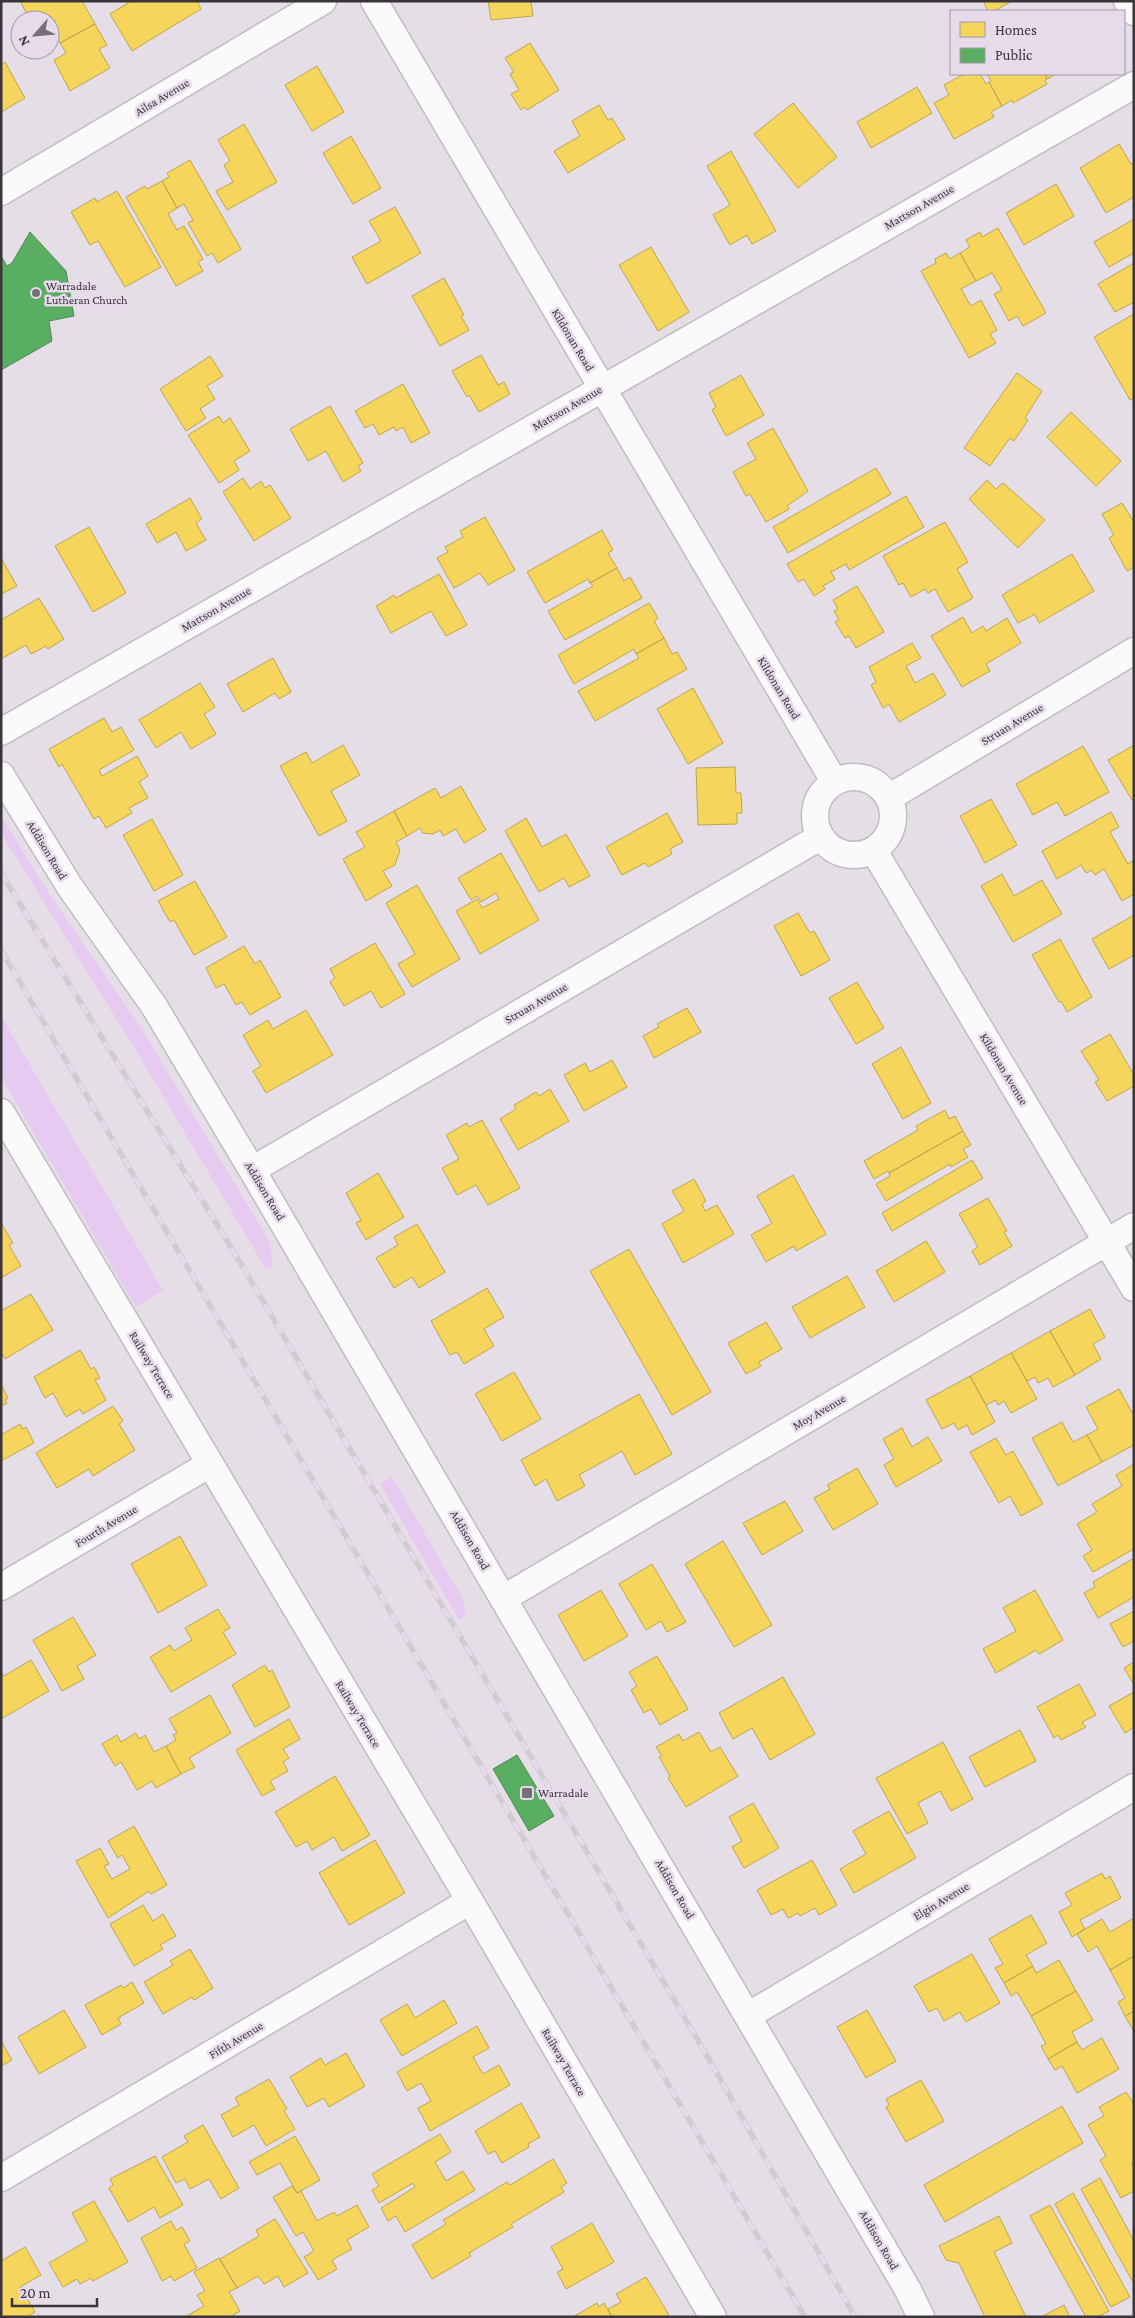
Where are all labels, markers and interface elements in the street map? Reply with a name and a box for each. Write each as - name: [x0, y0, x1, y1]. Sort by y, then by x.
- north arrow: [10, 10, 60, 60]
- legend: [950, 10, 1125, 75]
- text: Homes: [995, 22, 1037, 38]
- text: N: [14, 33, 33, 49]
- text: Public: [995, 47, 1033, 63]
- street label: Ailsa Avenue: [132, 75, 192, 119]
- street label: Mattson Avenue: [882, 181, 956, 233]
- place label: Warradale Lutheran Church: [46, 279, 128, 307]
- marker: Warradale Lutheran Church: [30, 287, 42, 299]
- street label: Kildonan Road: [549, 306, 597, 374]
- street label: Mattson Avenue: [530, 382, 604, 434]
- street label: Mattson Avenue: [179, 583, 253, 635]
- street label: Kildonan Road: [755, 654, 803, 722]
- street label: Struan Avenue: [978, 700, 1046, 748]
- street label: Addison Road: [24, 818, 70, 883]
- street label: Struan Avenue: [502, 979, 570, 1027]
- street label: Kildonan Avenue: [977, 1030, 1031, 1108]
- street label: Addison Road: [242, 1159, 288, 1224]
- street label: Railway Terrace: [126, 1329, 178, 1401]
- street label: Moy Avenue: [790, 1391, 848, 1433]
- street label: Fourth Avenue: [72, 1502, 140, 1550]
- street label: Addison Road: [447, 1508, 493, 1573]
- street label: Railway Terrace: [332, 1678, 384, 1750]
- marker: Warradale: [520, 1786, 534, 1800]
- place label: Warradale: [538, 1786, 588, 1800]
- street label: Addison Road: [652, 1857, 698, 1922]
- street label: Elgin Avenue: [911, 1879, 971, 1923]
- street label: Fifth Avenue: [206, 2018, 266, 2062]
- street label: Railway Terrace: [539, 2026, 589, 2098]
- street label: Addison Road: [856, 2208, 902, 2273]
- scale bar: [12, 2276, 98, 2308]
- text: 20 m: [20, 2285, 51, 2301]

